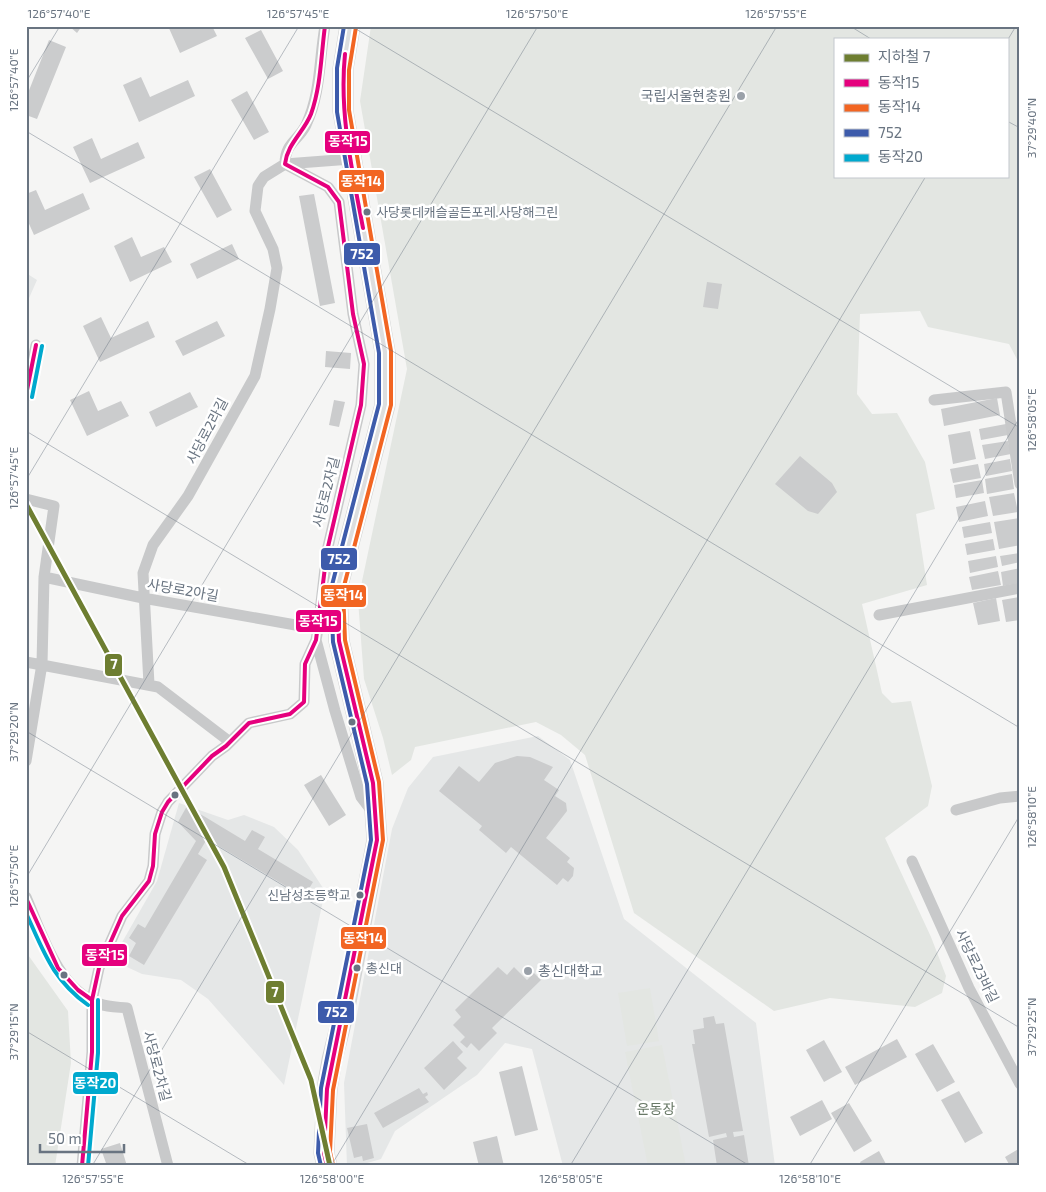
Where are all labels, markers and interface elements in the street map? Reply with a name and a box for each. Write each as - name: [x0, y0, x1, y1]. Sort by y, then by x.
- text: 126°57'40"E: [27, 6, 91, 20]
- text: 126°57'45"E: [267, 6, 329, 20]
- text: 126°57'50"E: [506, 6, 569, 20]
- text: 126°57'55"E: [745, 6, 807, 20]
- legend: [834, 38, 1008, 178]
- text: 지하철 7: [878, 47, 931, 65]
- text: 126°57'40"E: [6, 48, 20, 112]
- text: 동작15: [878, 73, 920, 91]
- place label: 국립서울현충원: [641, 87, 731, 104]
- marker: 국립서울현충원: [735, 90, 747, 102]
- text: 동작14: [878, 97, 921, 115]
- text: 37°29'40"N: [1024, 98, 1038, 158]
- text: 752: [878, 123, 902, 141]
- line badge: 동작15: [324, 130, 371, 154]
- text: 동작15: [328, 132, 368, 149]
- text: 동작20: [878, 147, 923, 165]
- line badge: 동작14: [338, 169, 385, 193]
- text: 동작14: [341, 172, 381, 189]
- place label: 사당롯데캐슬골든포레.사당해그린: [376, 204, 558, 220]
- marker: 사당롯데캐슬골든포레.사당해그린: [362, 207, 372, 217]
- line badge: 752: [343, 242, 381, 266]
- text: 752: [350, 245, 374, 262]
- text: 126°58'05"E: [1024, 388, 1038, 452]
- street label: 사당로2라길: [182, 395, 231, 467]
- text: 126°57'45"E: [6, 447, 20, 509]
- street label: 사당로2자길: [309, 455, 343, 529]
- line badge: 752: [320, 547, 358, 571]
- text: 752: [327, 550, 351, 567]
- street label: 사당로2아길: [146, 575, 220, 604]
- line badge: 동작14: [320, 584, 367, 608]
- text: 동작14: [323, 586, 363, 603]
- line badge: 동작15: [295, 609, 342, 633]
- text: 동작15: [298, 612, 338, 629]
- line badge: 7: [104, 653, 123, 677]
- text: 7: [110, 655, 118, 672]
- text: 37°29'20"N: [6, 702, 20, 762]
- unlabelled marker: [347, 717, 357, 727]
- text: 126°58'10"E: [1024, 786, 1038, 848]
- unlabelled marker: [170, 790, 180, 800]
- text: 126°57'50"E: [6, 844, 20, 907]
- place label: 신남성초등학교: [267, 887, 351, 903]
- marker: 신남성초등학교: [355, 890, 365, 900]
- line badge: 동작14: [340, 926, 387, 950]
- street label: 사당로23바길: [952, 926, 1003, 1005]
- text: 동작14: [343, 929, 383, 946]
- line badge: 동작15: [81, 943, 128, 967]
- text: 동작15: [85, 946, 125, 963]
- place label: 총신대: [366, 960, 402, 976]
- place label: 총신대학교: [538, 962, 603, 979]
- marker: 총신대: [352, 963, 362, 973]
- marker: 총신대학교: [522, 965, 534, 977]
- unlabelled marker: [59, 970, 69, 980]
- line badge: 7: [265, 980, 285, 1004]
- text: 7: [271, 983, 279, 1000]
- text: 37°29'25"N: [1024, 997, 1038, 1057]
- line badge: 752: [317, 1000, 355, 1024]
- text: 37°29'15"N: [6, 1003, 20, 1061]
- text: 752: [324, 1003, 348, 1020]
- street label: 사당로2차길: [140, 1029, 175, 1103]
- line badge: 동작20: [72, 1071, 119, 1095]
- text: 동작20: [74, 1074, 117, 1091]
- park label: 운동장: [637, 1100, 675, 1117]
- scale bar: [40, 1122, 124, 1154]
- text: 50 m: [48, 1129, 82, 1147]
- text: 126°57'55"E: [62, 1171, 124, 1185]
- text: 126°58'00"E: [300, 1171, 364, 1185]
- text: 126°58'05"E: [539, 1171, 603, 1185]
- text: 126°58'10"E: [779, 1171, 841, 1185]

